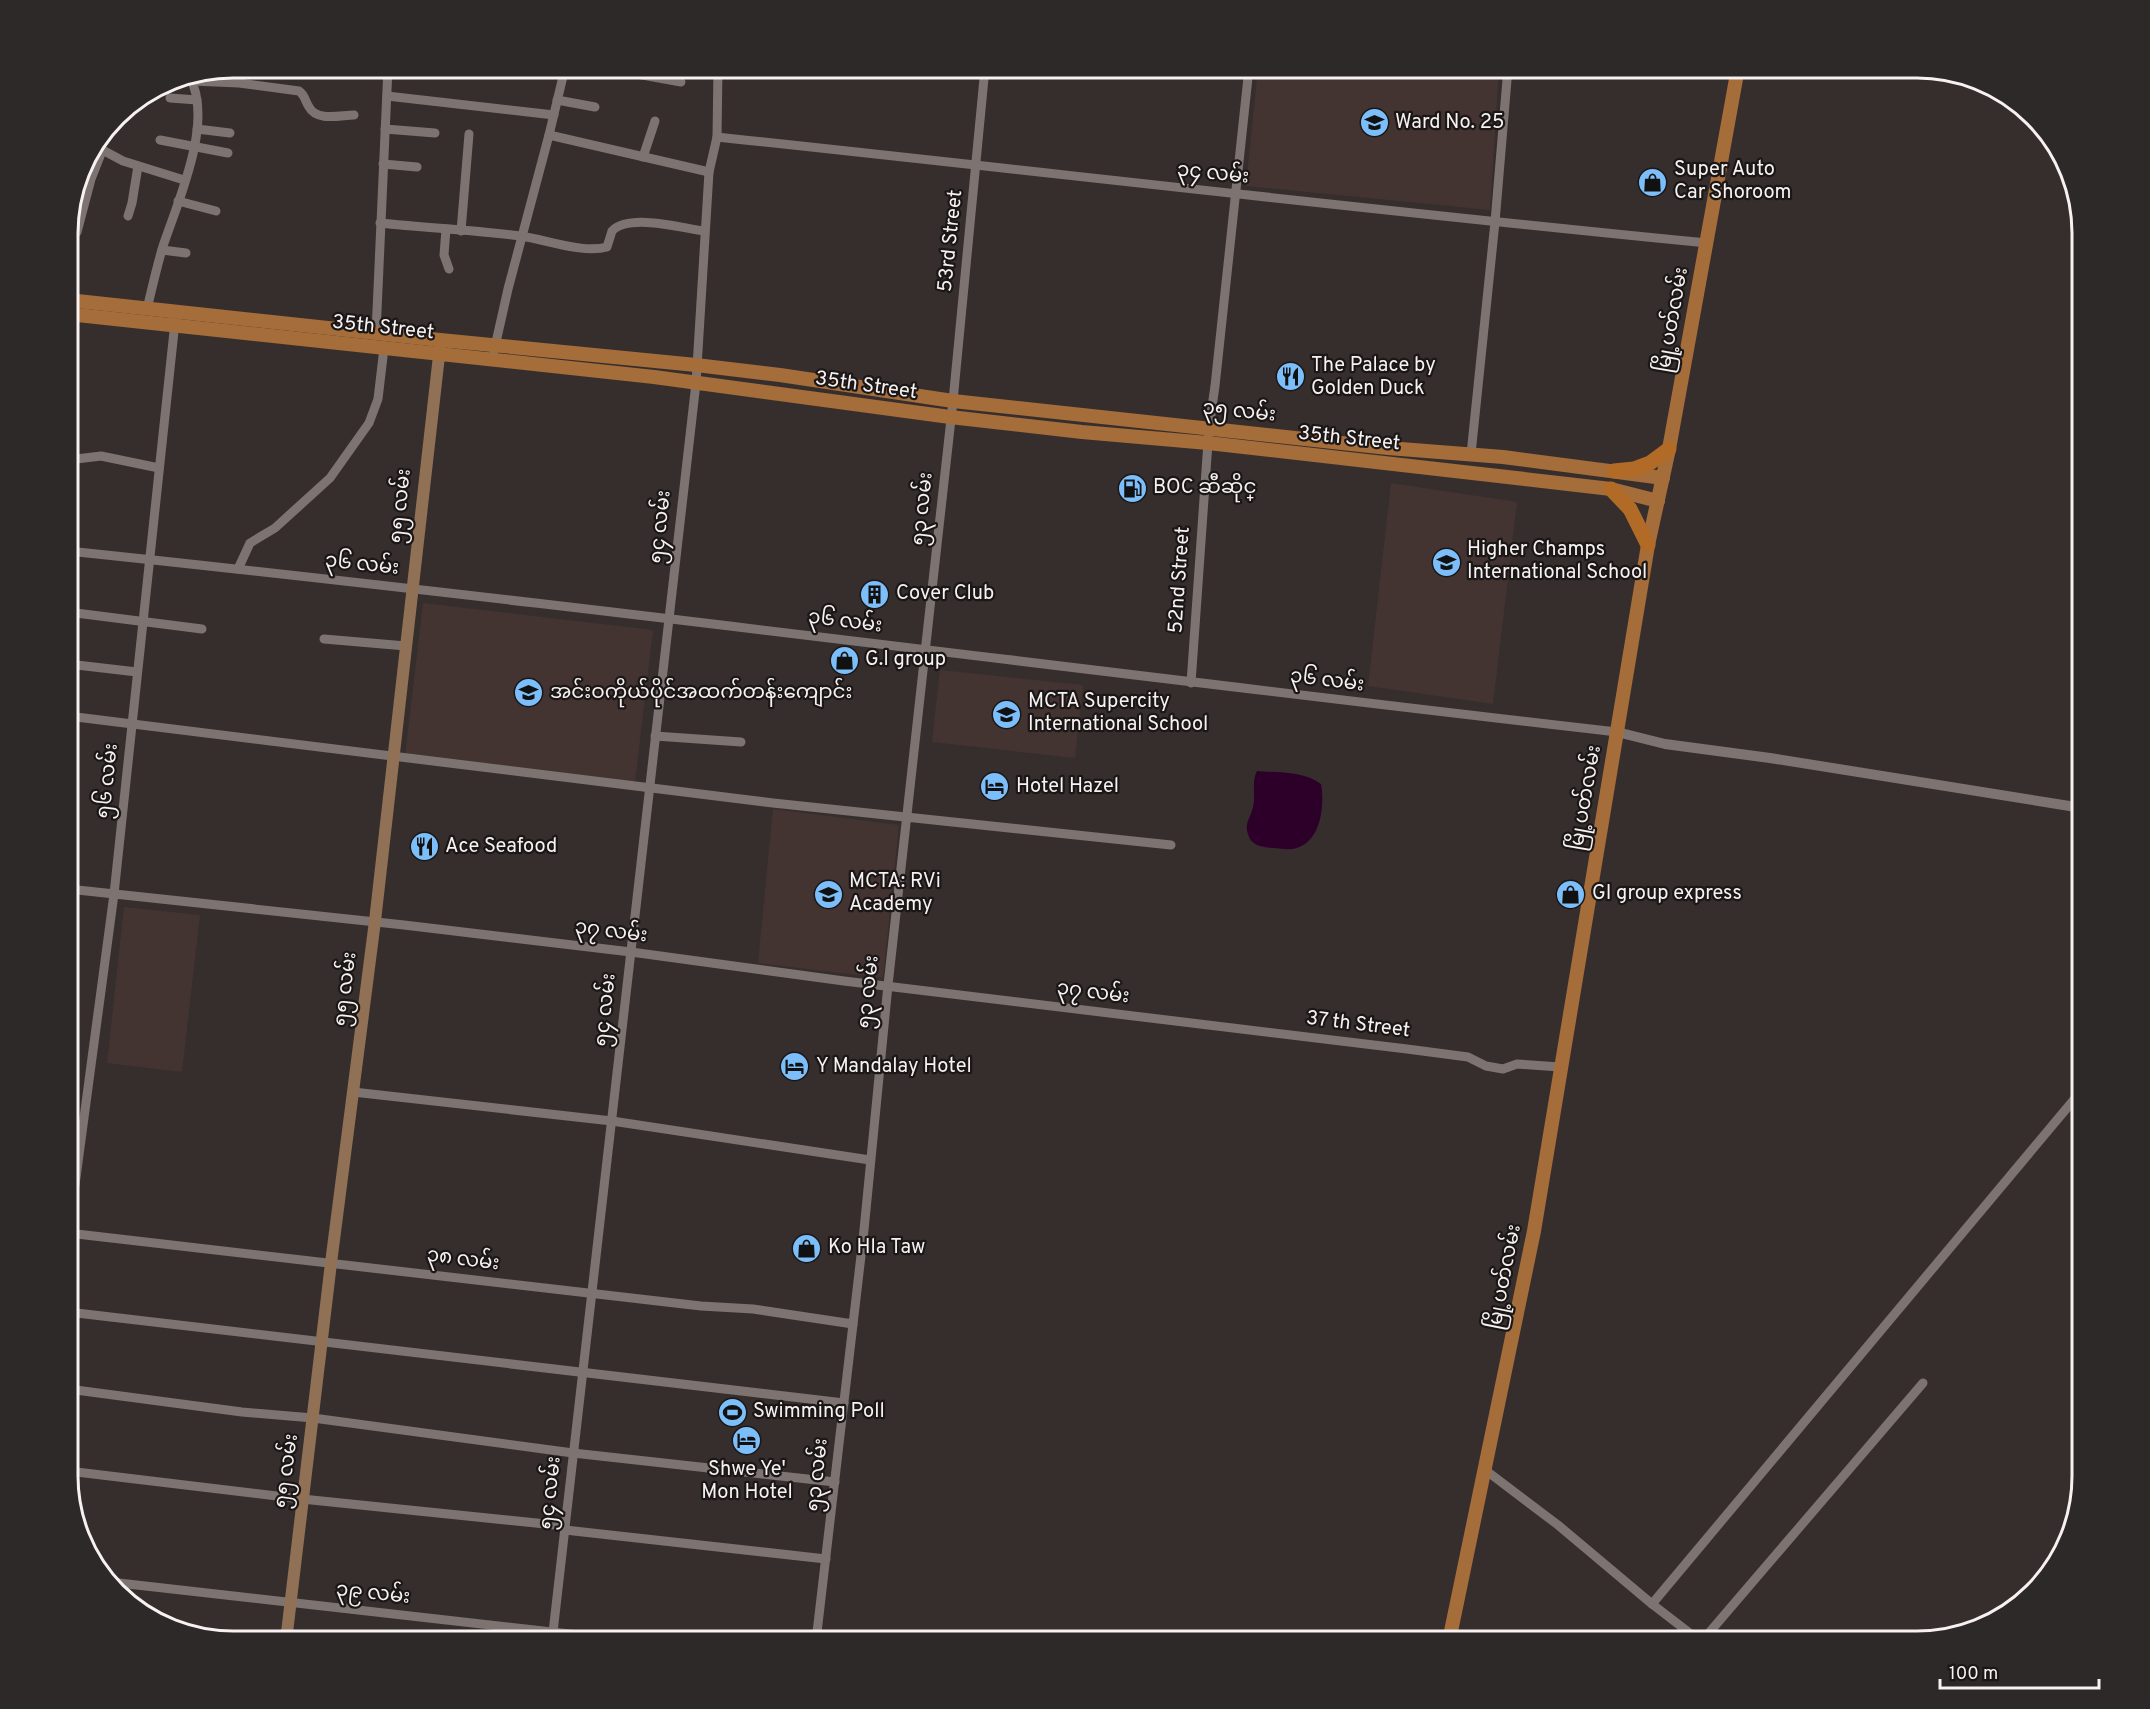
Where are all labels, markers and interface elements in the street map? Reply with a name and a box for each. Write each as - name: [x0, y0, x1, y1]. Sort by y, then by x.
- school or university icon: Ward No. 25: [1358, 107, 1390, 139]
- place label: Ward No. 25: [1395, 110, 1504, 136]
- street label: ၃၄ လမ်း: [1176, 154, 1251, 192]
- place label: Super Auto Car Shoroom: [1674, 157, 1792, 206]
- shop icon: Super Auto Car Shoroom: [1637, 166, 1669, 198]
- street label: 53rd Street: [933, 189, 969, 293]
- street label: မြို့ပတ်လမ်း: [1648, 265, 1696, 375]
- street label: 35th Street: [331, 310, 435, 346]
- place label: The Palace by Golden Duck: [1311, 353, 1436, 402]
- restaurant icon: The Palace by Golden Duck: [1274, 361, 1306, 393]
- street label: 35th Street: [813, 366, 919, 406]
- street label: ၃၅ လမ်း: [1201, 392, 1277, 430]
- street label: 35th Street: [1297, 421, 1401, 457]
- street label: ၅၅ လမ်း: [381, 467, 419, 545]
- street label: ၅၃ လမ်း: [903, 471, 941, 547]
- fuel station icon: BOC ဆီဆိုင္: [1116, 472, 1148, 504]
- place label: BOC ဆီဆိုင္: [1153, 472, 1256, 503]
- street label: ၅၄ လမ်း: [641, 489, 679, 565]
- street label: 52nd Street: [1163, 526, 1197, 634]
- place label: Higher Champs International School: [1467, 537, 1647, 586]
- street label: ၃၆ လမ်း: [324, 545, 401, 583]
- school or university icon: Higher Champs International School: [1430, 546, 1462, 578]
- building icon: Cover Club: [859, 578, 891, 610]
- place label: Cover Club: [896, 581, 994, 607]
- street label: ၃၆ လမ်း: [806, 602, 884, 640]
- shop icon: G.I group: [828, 644, 860, 676]
- place label: G.I group: [865, 647, 946, 673]
- street label: ၃၆ လမ်း: [1288, 661, 1366, 699]
- school or university icon: အင်းဝကိုယ်ပိုင်အထက်တန်းကျောင်း: [513, 677, 545, 709]
- place label: အင်းဝကိုယ်ပိုင်အထက်တန်းကျောင်း: [550, 677, 852, 708]
- place label: MCTA Supercity International School: [1028, 689, 1208, 738]
- school or university icon: MCTA Supercity International School: [991, 698, 1023, 730]
- street label: ၅၆ လမ်း: [88, 742, 126, 820]
- street label: မြို့ပတ်လမ်း: [1561, 743, 1609, 853]
- hotel icon: Hotel Hazel: [979, 771, 1011, 803]
- place label: Hotel Hazel: [1016, 774, 1119, 800]
- restaurant icon: Ace Seafood: [408, 831, 440, 863]
- place label: Ace Seafood: [445, 834, 557, 860]
- place label: MCTA: RVi Academy: [849, 869, 941, 918]
- school or university icon: MCTA: RVi Academy: [812, 878, 844, 910]
- shop icon: GI group express: [1555, 878, 1587, 910]
- place label: GI group express: [1592, 881, 1742, 907]
- street label: ၃၇ လမ်း: [573, 912, 649, 950]
- street label: ၅၅ လမ်း: [326, 950, 364, 1028]
- street label: ၅၃ လမ်း: [849, 954, 887, 1030]
- street label: ၅၄ လမ်း: [586, 972, 624, 1048]
- street label: ၃၇ လမ်း: [1055, 973, 1131, 1011]
- street label: 37 th Street: [1305, 1006, 1411, 1044]
- hotel icon: Y Mandalay Hotel: [779, 1051, 811, 1083]
- place label: Y Mandalay Hotel: [816, 1054, 972, 1080]
- street label: မြို့ပတ်လမ်း: [1479, 1222, 1529, 1332]
- shop icon: Ko Hla Taw: [791, 1232, 823, 1264]
- place label: Ko Hla Taw: [828, 1235, 925, 1261]
- street label: ၃၈ လမ်း: [425, 1240, 501, 1278]
- sports icon: Swimming Poll: [716, 1396, 748, 1428]
- place label: Swimming Poll: [753, 1399, 885, 1425]
- hotel icon: Shwe Ye' Mon Hotel: [731, 1424, 763, 1456]
- street label: ၅၅ လမ်း: [266, 1432, 306, 1510]
- street label: ၅၃ လမ်း: [798, 1437, 836, 1513]
- street label: ၅၄ လမ်း: [531, 1455, 569, 1531]
- place label: Shwe Ye' Mon Hotel: [701, 1457, 793, 1506]
- street label: ၃၉ လမ်း: [335, 1574, 412, 1612]
- scale bar: [1940, 1652, 2099, 1690]
- text: 100 m: [1949, 1663, 1998, 1686]

